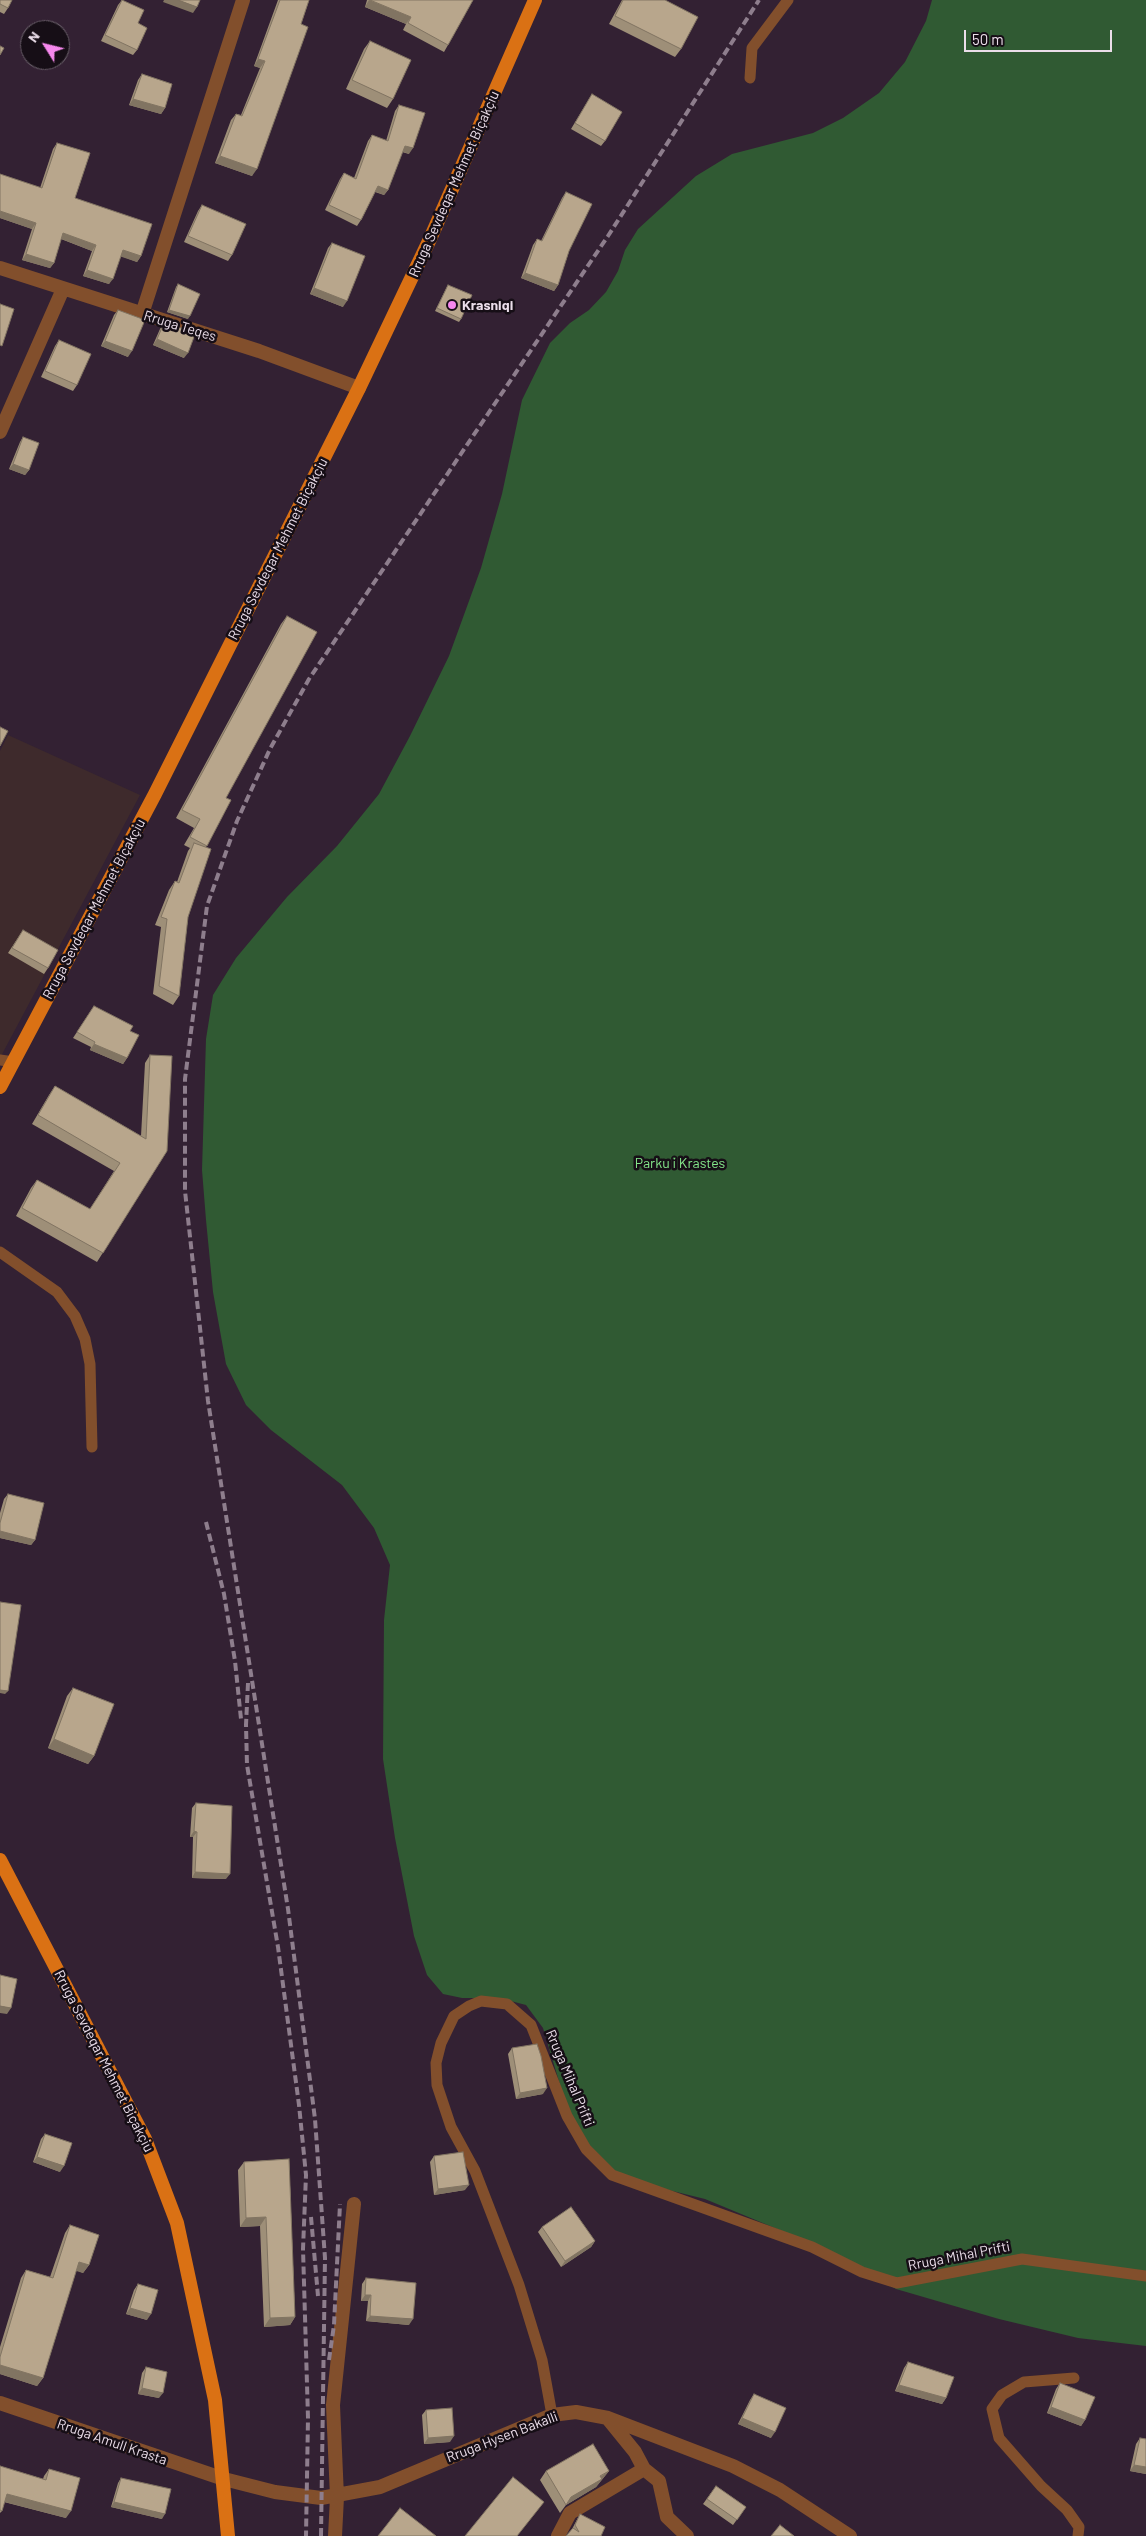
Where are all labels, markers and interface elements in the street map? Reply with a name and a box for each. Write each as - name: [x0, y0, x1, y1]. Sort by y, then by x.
- north arrow: [20, 20, 70, 70]
- scale bar: [966, 20, 1114, 52]
- text: N: [24, 28, 43, 45]
- text: 50 m: [972, 30, 1004, 48]
- street label: Rruga Sevdeqar Mehmet Biçakçiu: [405, 88, 503, 280]
- place label: Krasniqi: [462, 297, 513, 313]
- marker: Krasniqi: [446, 299, 458, 311]
- street label: Rruga Teqes: [142, 307, 218, 345]
- street label: Rruga Sevdeqar Mehmet Biçakçiu: [225, 455, 331, 643]
- street label: Rruga Sevdeqar Mehmet Biçakçiu: [39, 816, 149, 1002]
- park label: Parku i Krastes: [635, 1155, 725, 1171]
- street label: Rruga Sevdeqar Mehmet Biçakçiu: [51, 1967, 157, 2155]
- street label: Rruga Mihal Prifti: [542, 2027, 598, 2129]
- street label: Rruga Mihal Prifti: [907, 2238, 1011, 2274]
- street label: Rruga Hysen Bakalli: [444, 2408, 560, 2466]
- street label: Rruga Amull Krasta: [55, 2415, 169, 2469]

